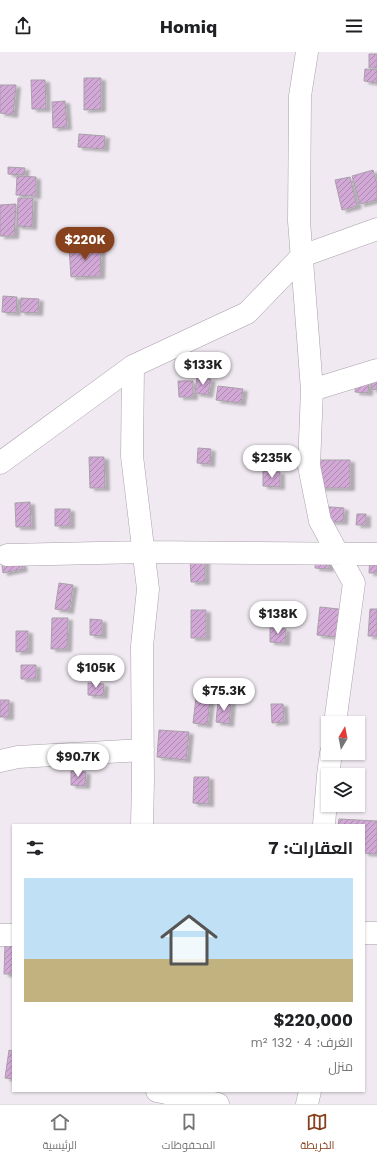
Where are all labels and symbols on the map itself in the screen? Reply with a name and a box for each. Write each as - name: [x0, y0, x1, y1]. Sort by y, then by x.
- pin: $220K: [57, 227, 113, 261]
- pin: $133K: [175, 352, 231, 386]
- pin: $235K: [244, 445, 300, 479]
- pin: $138K: [250, 601, 306, 635]
- pin: $105K: [68, 655, 124, 689]
- pin: $75.3K: [191, 678, 257, 712]
- north arrow: [321, 716, 365, 760]
- pin: $90.7K: [45, 744, 111, 778]

